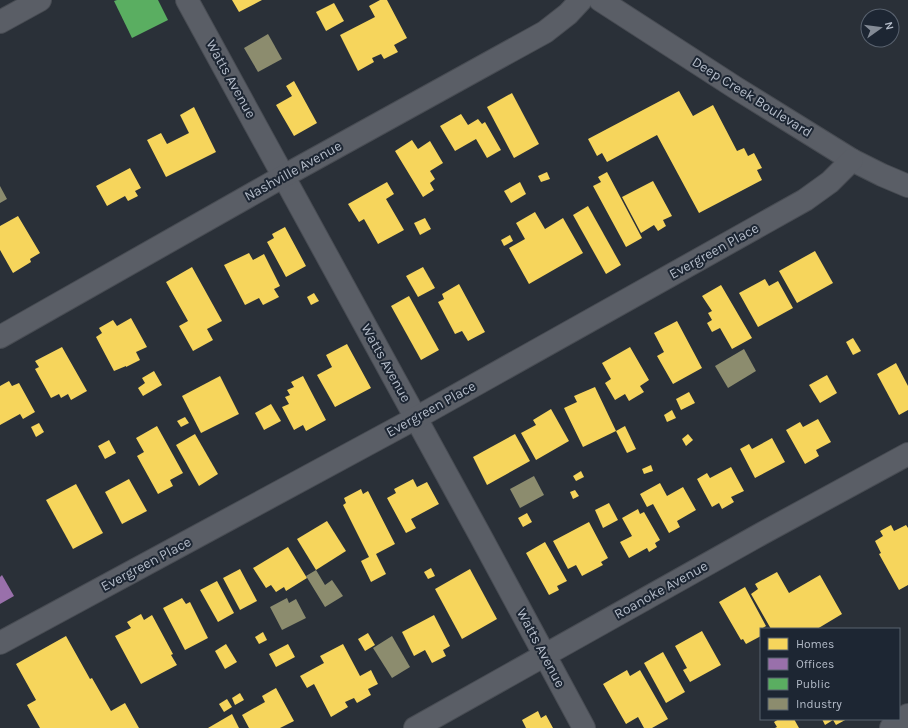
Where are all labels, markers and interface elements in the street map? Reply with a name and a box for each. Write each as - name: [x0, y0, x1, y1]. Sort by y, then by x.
- north arrow: [860, 8, 900, 48]
- text: N: [882, 20, 896, 31]
- street label: Watts Avenue: [202, 37, 260, 121]
- street label: Deep Creek Boulevard: [689, 53, 815, 141]
- street label: Nashville Avenue: [241, 137, 345, 205]
- street label: Evergreen Place: [666, 219, 762, 283]
- street label: Watts Avenue: [357, 321, 415, 405]
- street label: Evergreen Place: [383, 377, 479, 441]
- street label: Evergreen Place: [98, 533, 194, 595]
- street label: Roanoke Avenue: [611, 557, 711, 623]
- street label: Watts Avenue: [513, 606, 569, 690]
- legend: [760, 628, 900, 720]
- text: Homes: [796, 637, 834, 651]
- text: Offices: [796, 657, 834, 671]
- text: Public: [796, 677, 830, 691]
- text: Industry: [796, 697, 842, 711]

